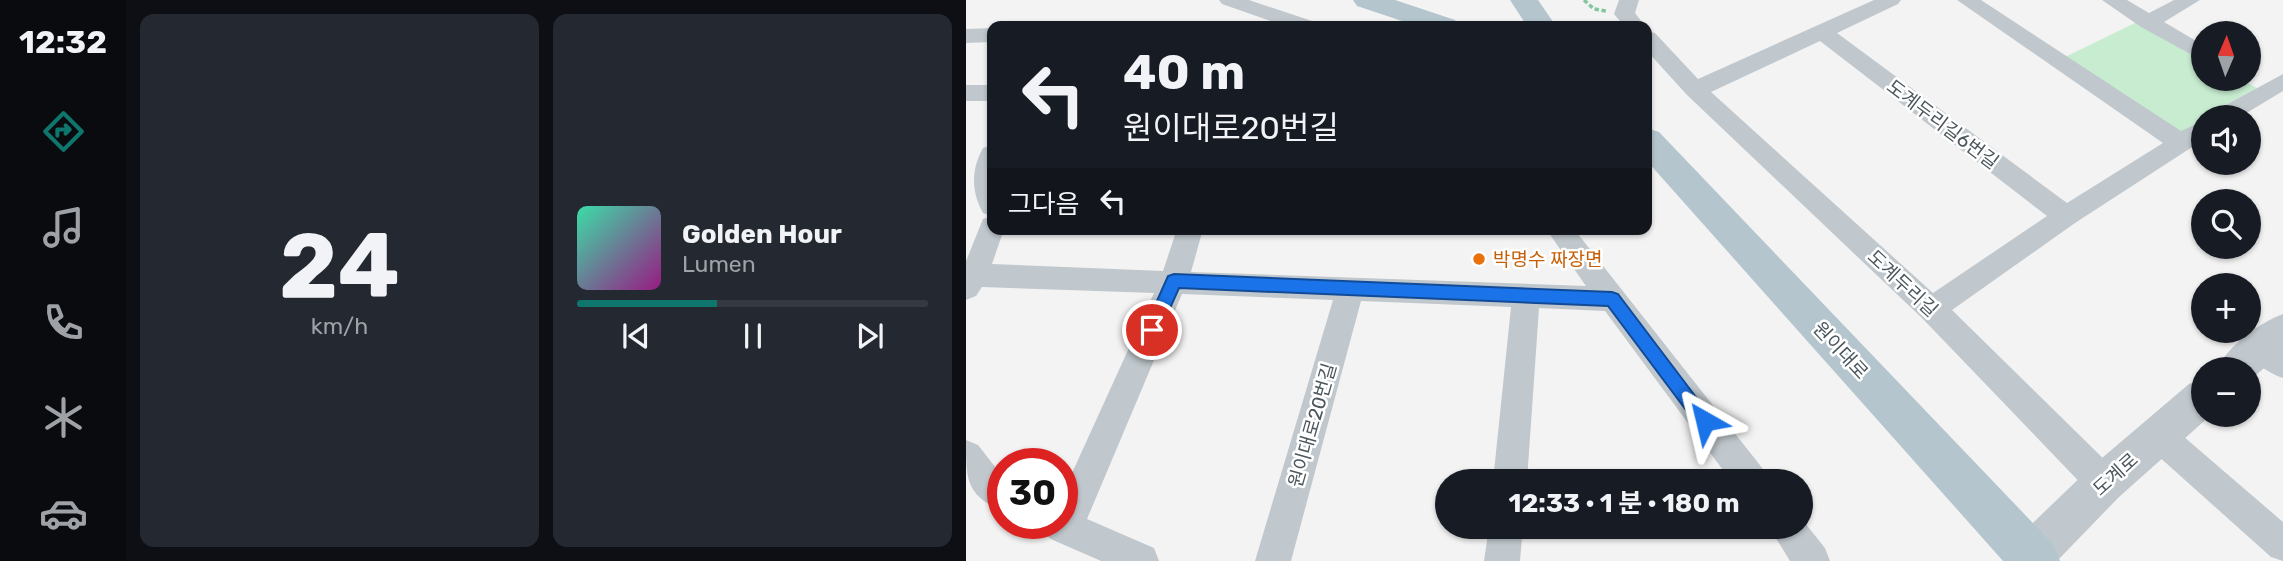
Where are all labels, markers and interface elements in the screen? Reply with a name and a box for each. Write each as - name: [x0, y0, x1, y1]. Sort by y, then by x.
- north arrow: [2191, 21, 2261, 91]
- map controls: [2191, 21, 2261, 427]
- text: 12:32: [19, 23, 107, 61]
- text: 40 m: [1123, 43, 1245, 101]
- icon: left: [1008, 49, 1099, 140]
- street label: 도계두리길6번길: [1882, 75, 2003, 174]
- button: sound: [2191, 105, 2261, 175]
- icon: directions: [39, 107, 88, 156]
- text: 원이대로20번길: [1123, 109, 1339, 147]
- icon: left: [1094, 182, 1132, 220]
- text: 그다음: [1008, 189, 1080, 220]
- button: search: [2191, 189, 2261, 259]
- icon: music: [39, 203, 88, 252]
- text: 24: [279, 212, 400, 320]
- text: Golden Hour: [682, 219, 842, 250]
- street label: 도계두리길: [1863, 245, 1942, 322]
- place label: 박명수 짜장면: [1493, 248, 1603, 271]
- text: Lumen: [682, 250, 756, 278]
- marker: 박명수 짜장면: [1471, 251, 1487, 267]
- button: +: [2191, 273, 2261, 343]
- icon: phone: [39, 298, 88, 347]
- pin: [1122, 300, 1182, 360]
- icon: arrive: [1133, 311, 1171, 349]
- text: km/h: [311, 312, 368, 340]
- icon: previous: [617, 317, 655, 355]
- icon: pause: [734, 317, 772, 355]
- icon: next: [851, 317, 889, 355]
- street label: 원이대로: [1808, 317, 1873, 384]
- button: −: [2191, 357, 2261, 427]
- street label: 원이대로20번길: [1284, 360, 1341, 490]
- position arrow: [1668, 384, 1742, 458]
- icon: climate: [39, 393, 88, 442]
- speed limit sign: 30: [987, 448, 1078, 539]
- street label: 도계로: [2088, 448, 2143, 500]
- text: 12:33 · 1 분 · 180 m: [1509, 488, 1739, 519]
- icon: car: [39, 489, 88, 538]

